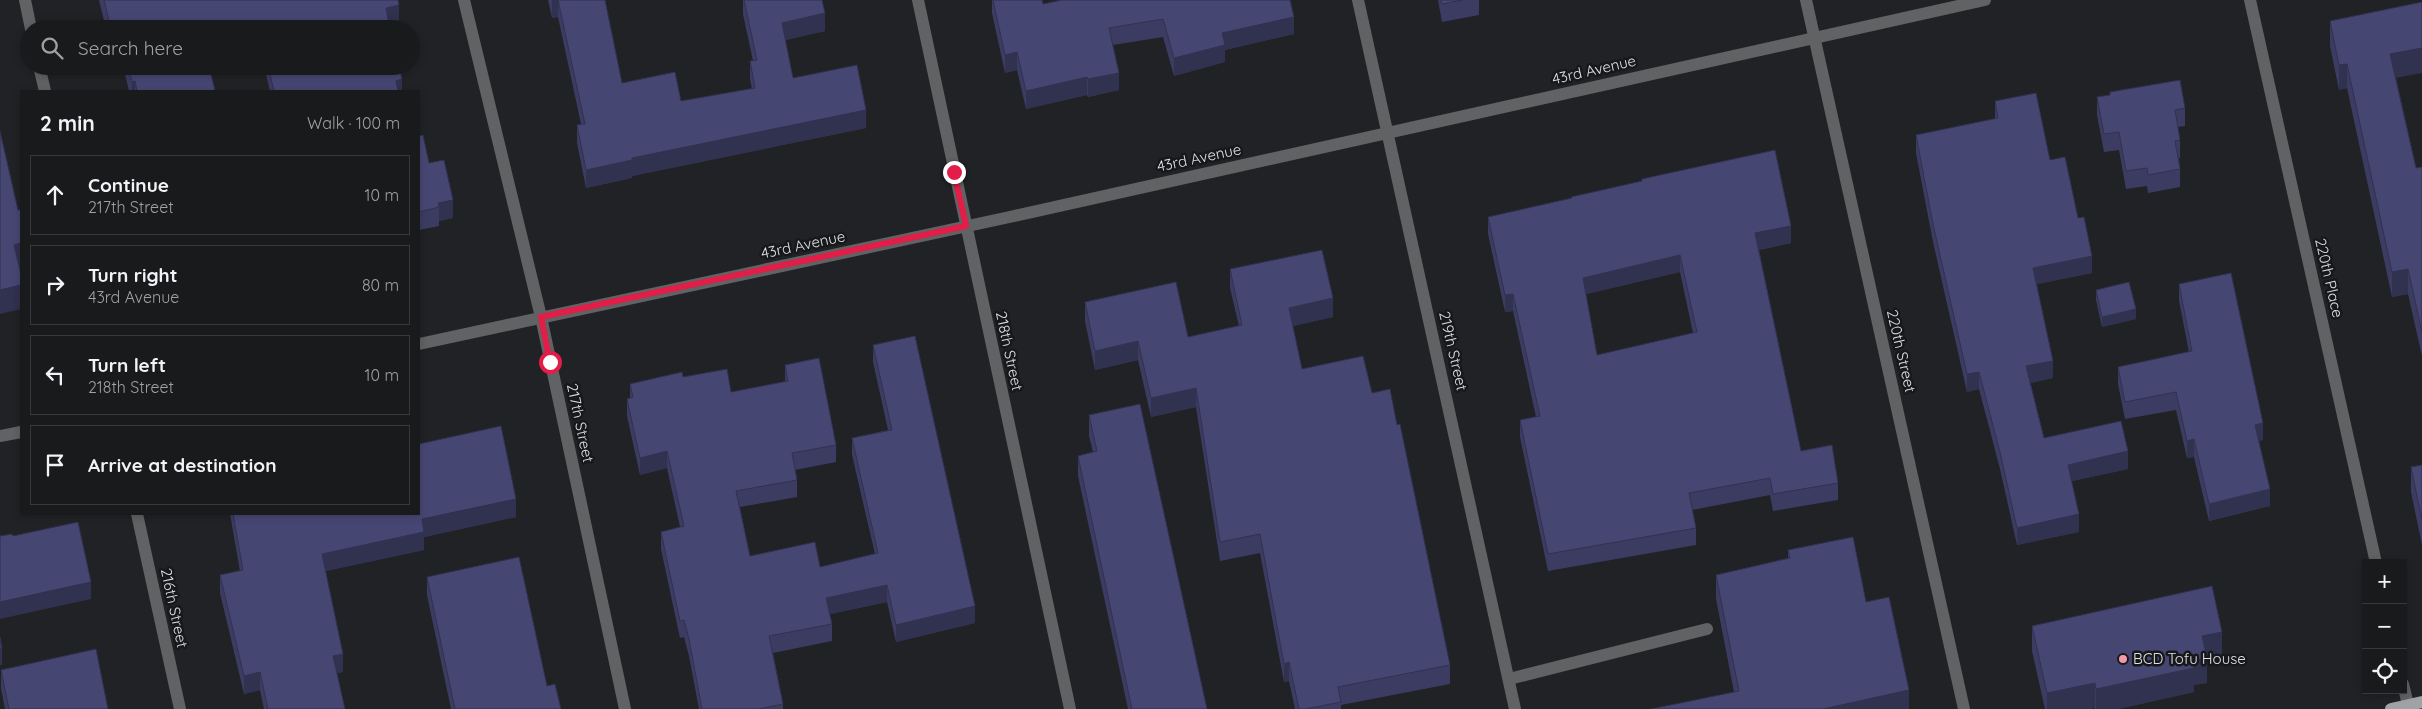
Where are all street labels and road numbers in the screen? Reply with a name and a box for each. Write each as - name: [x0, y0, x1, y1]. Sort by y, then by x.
- street label: 43rd Avenue: [1550, 51, 1638, 88]
- street label: 43rd Avenue: [1155, 139, 1243, 176]
- street label: 43rd Avenue: [759, 226, 847, 263]
- street label: 220th Place: [2311, 236, 2348, 319]
- street label: 220th Street: [1883, 308, 1920, 394]
- street label: 218th Street: [992, 309, 1027, 392]
- street label: 219th Street: [1435, 309, 1472, 392]
- street label: 217th Street: [563, 382, 598, 464]
- street label: 216th Street: [157, 566, 192, 649]

